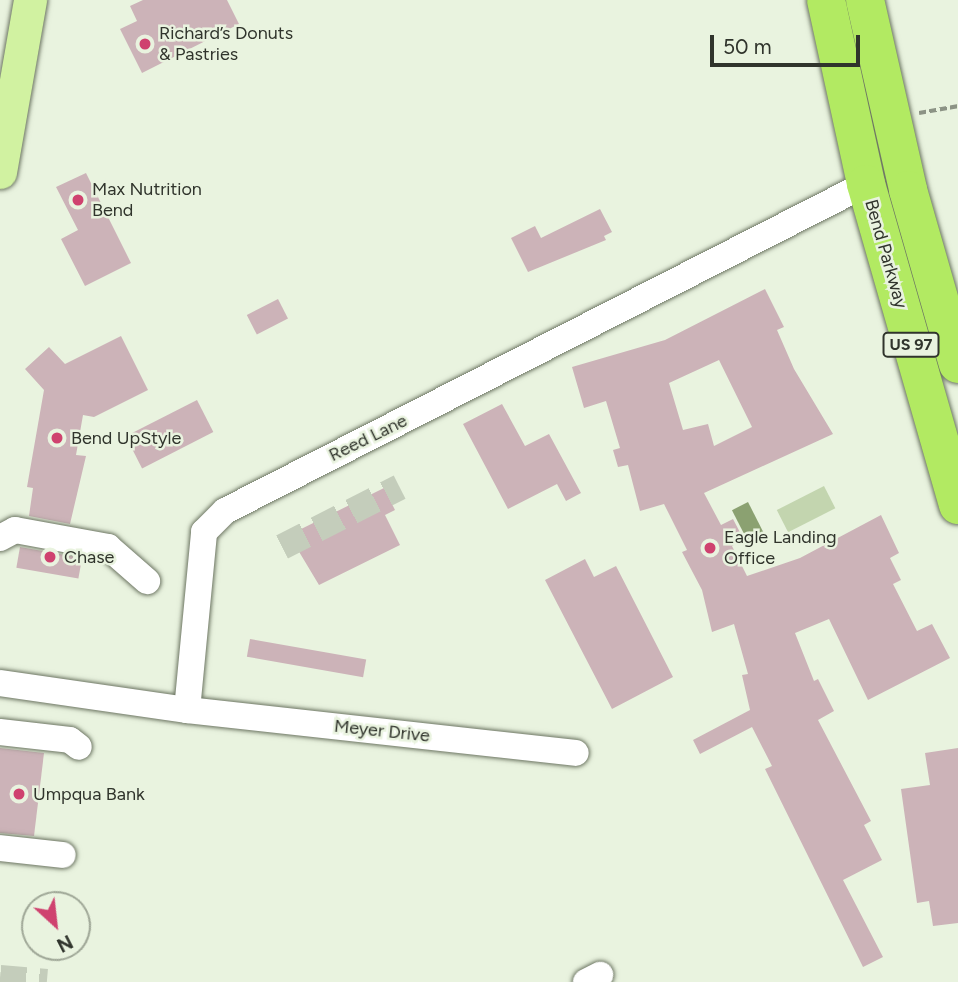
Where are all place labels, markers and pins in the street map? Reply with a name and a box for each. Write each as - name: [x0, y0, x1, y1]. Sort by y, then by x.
- place label: Richard’s Donuts & Pastries: [159, 23, 293, 66]
- marker: Richard’s Donuts & Pastries: [137, 36, 153, 52]
- place label: Max Nutrition Bend: [92, 179, 202, 222]
- marker: Max Nutrition Bend: [70, 192, 86, 208]
- place label: Bend UpStyle: [71, 427, 181, 449]
- marker: Bend UpStyle: [49, 430, 65, 446]
- place label: Eagle Landing Office: [724, 527, 837, 570]
- marker: Eagle Landing Office: [702, 540, 718, 556]
- place label: Chase: [64, 546, 114, 568]
- marker: Chase: [42, 549, 58, 565]
- place label: Umpqua Bank: [33, 783, 145, 805]
- marker: Umpqua Bank: [11, 786, 27, 802]

